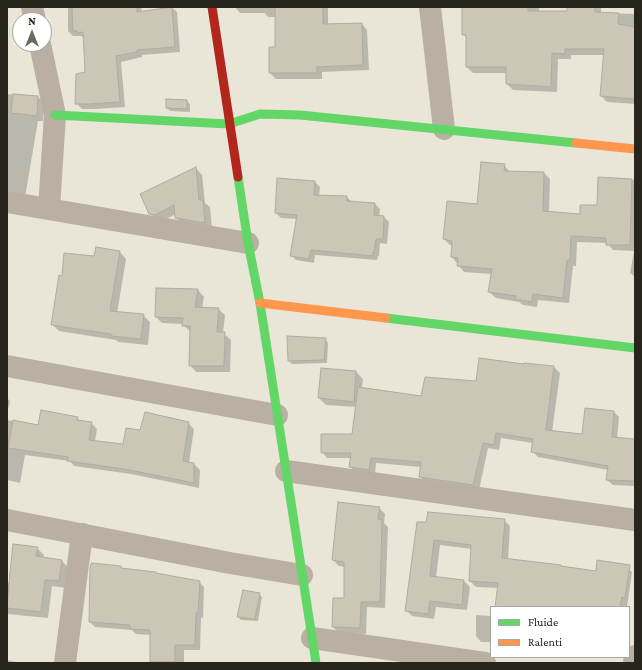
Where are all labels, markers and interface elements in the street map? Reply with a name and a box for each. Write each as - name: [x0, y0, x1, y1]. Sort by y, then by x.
- north arrow: [12, 12, 52, 52]
- text: N: [28, 15, 36, 27]
- legend: [490, 606, 630, 658]
- text: Fluide: [528, 615, 558, 629]
- text: Ralenti: [528, 635, 562, 649]

